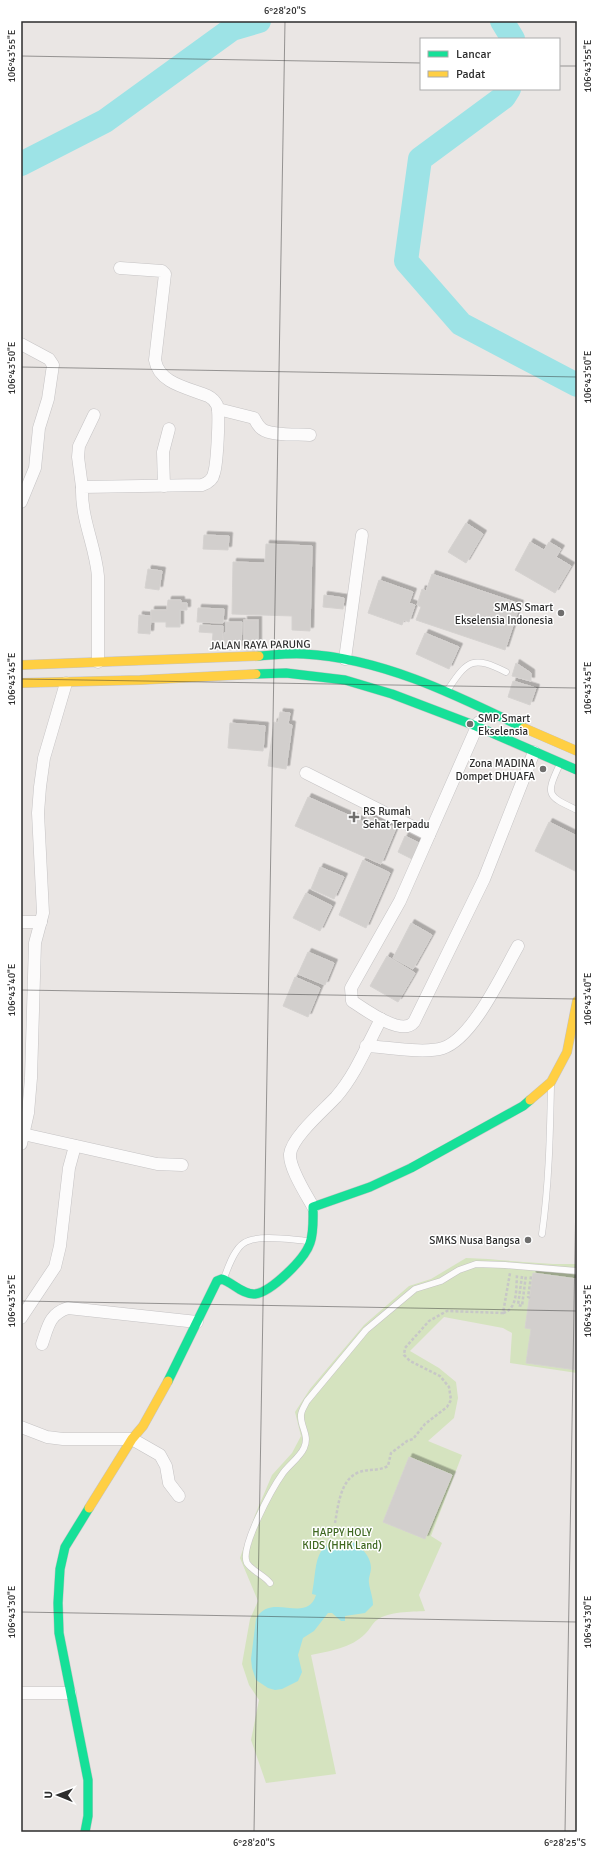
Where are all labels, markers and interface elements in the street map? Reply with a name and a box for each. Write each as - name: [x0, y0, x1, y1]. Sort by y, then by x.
- text: 6°28'20"S: [264, 5, 307, 17]
- text: 106°43'55"E: [6, 29, 18, 83]
- legend: [420, 38, 560, 90]
- text: 106°43'55"E: [582, 39, 594, 93]
- text: Lancar: [456, 47, 492, 62]
- text: Padat: [456, 67, 485, 82]
- text: 106°43'50"E: [6, 341, 18, 395]
- text: 106°43'50"E: [582, 350, 594, 404]
- place label: SMAS Smart Ekselensia Indonesia: [455, 601, 553, 627]
- marker: SMAS Smart Ekselensia Indonesia: [556, 608, 566, 618]
- street label: JALAN RAYA PARUNG: [209, 638, 311, 652]
- text: 106°43'45"E: [6, 652, 18, 706]
- text: 106°43'45"E: [582, 661, 594, 715]
- place label: SMP Smart Ekselensia: [478, 712, 530, 738]
- marker: SMP Smart Ekselensia: [465, 719, 475, 729]
- place label: Zona MADINA Dompet DHUAFA: [456, 757, 535, 783]
- marker: Zona MADINA Dompet DHUAFA: [538, 764, 548, 774]
- place label: RS Rumah Sehat Terpadu: [363, 805, 430, 831]
- marker: RS Rumah Sehat Terpadu: [348, 811, 360, 823]
- text: 106°43'40"E: [6, 963, 18, 1017]
- text: 106°43'40"E: [582, 972, 594, 1026]
- place label: SMKS Nusa Bangsa: [429, 1234, 520, 1247]
- marker: SMKS Nusa Bangsa: [523, 1235, 533, 1245]
- text: 106°43'35"E: [6, 1274, 18, 1328]
- text: 106°43'35"E: [582, 1284, 594, 1338]
- park label: HAPPY HOLY KIDS (HHK Land): [302, 1526, 382, 1552]
- text: 106°43'30"E: [6, 1585, 18, 1639]
- text: 106°43'30"E: [582, 1595, 594, 1649]
- north arrow: [38, 1775, 78, 1815]
- text: U: [42, 1791, 55, 1799]
- text: 6°28'20"S: [233, 1837, 276, 1849]
- text: 6°28'25"S: [544, 1837, 587, 1849]

